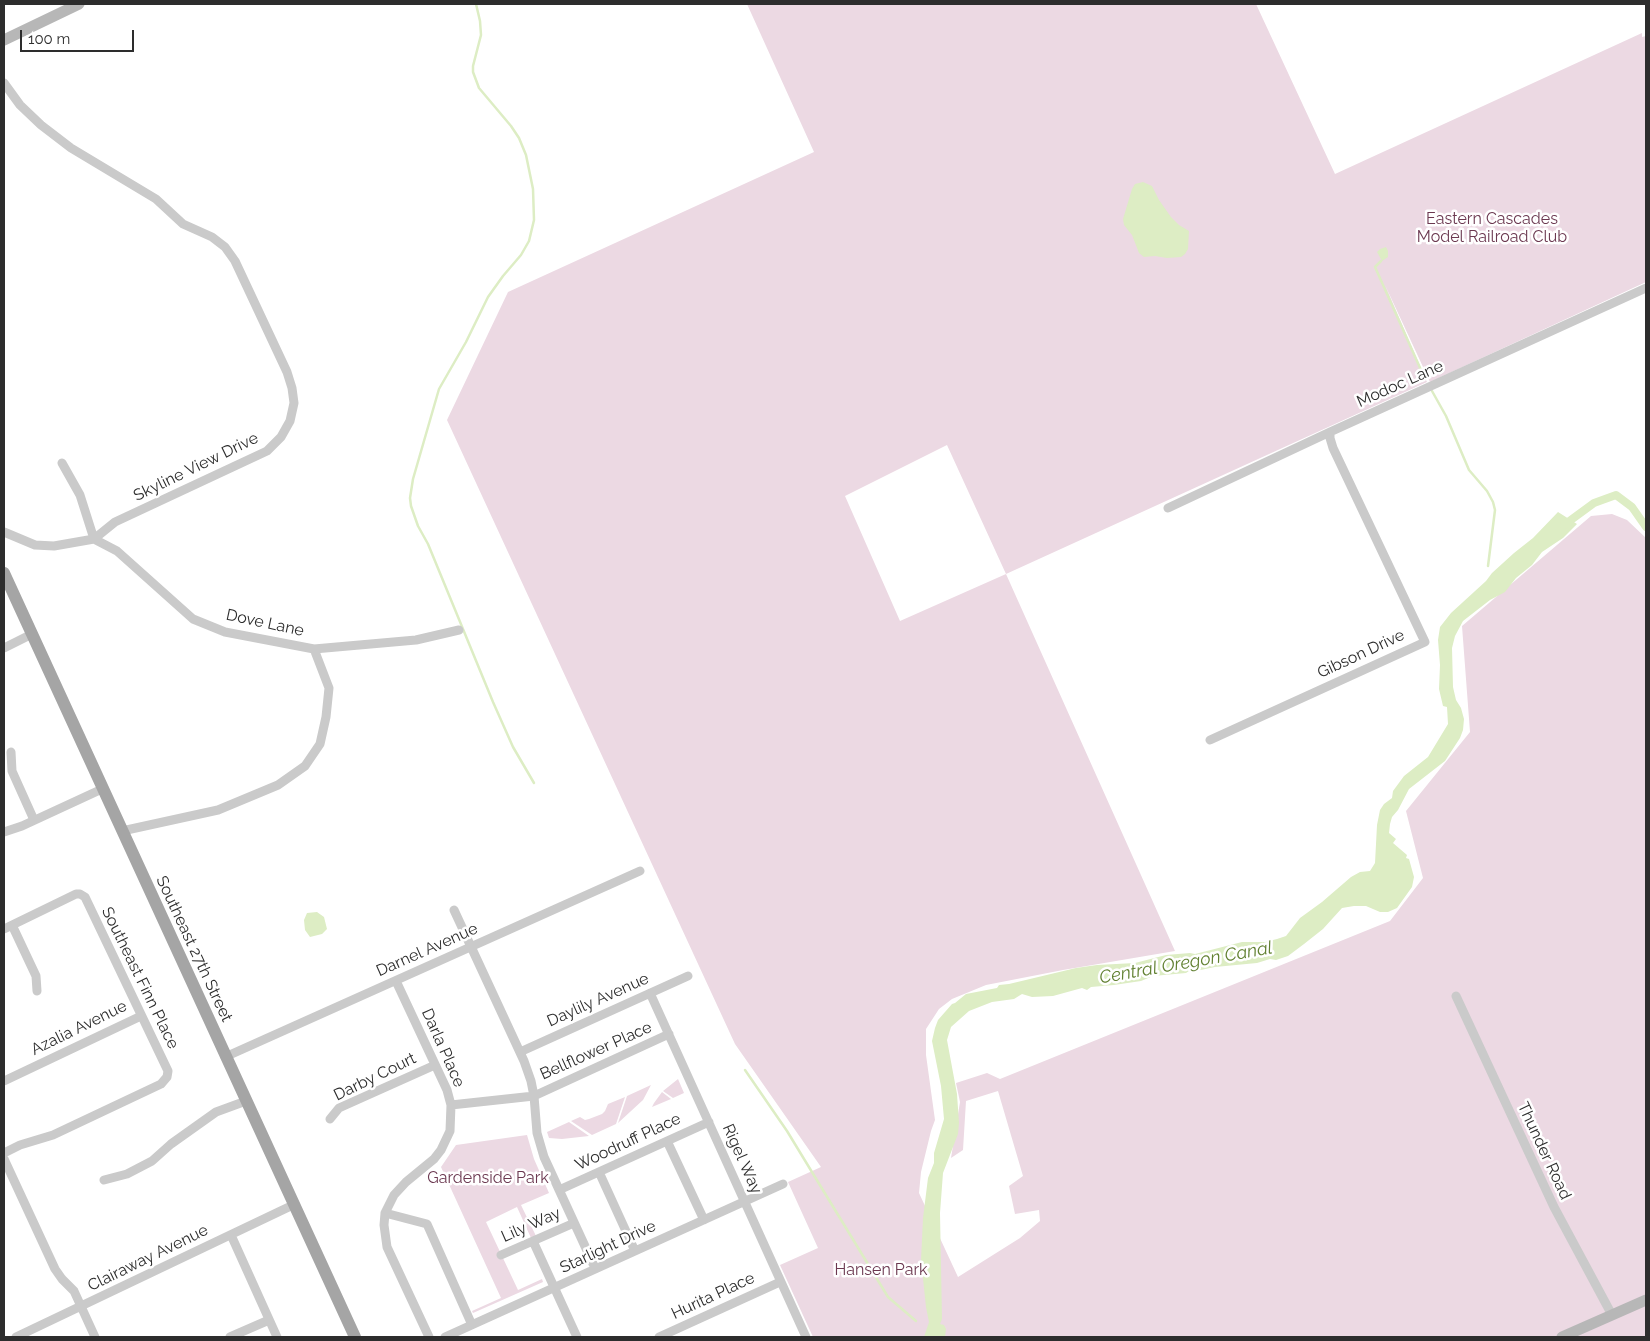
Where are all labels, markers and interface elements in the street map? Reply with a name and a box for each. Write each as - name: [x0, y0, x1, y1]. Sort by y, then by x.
- scale bar: [22, 20, 136, 52]
- text: 100 m: [28, 30, 70, 48]
- park label: Eastern Cascades Model Railroad Club: [1417, 209, 1567, 247]
- street label: Modoc Lane: [1354, 356, 1446, 412]
- street label: Skyline View Drive: [131, 428, 261, 506]
- street label: Dove Lane: [224, 605, 306, 641]
- street label: Gibson Drive: [1315, 626, 1407, 682]
- street label: Southeast 27th Street: [152, 873, 236, 1025]
- street label: Southeast Finn Place: [97, 904, 183, 1052]
- street label: Darnel Avenue: [373, 919, 481, 981]
- water label: Central Oregon Canal: [1098, 937, 1274, 989]
- street label: Daylily Avenue: [544, 969, 652, 1031]
- street label: Azalia Avenue: [28, 997, 130, 1059]
- street label: Darla Place: [417, 1006, 469, 1090]
- street label: Bellflower Place: [537, 1018, 655, 1084]
- street label: Darby Court: [331, 1049, 419, 1105]
- street label: Thunder Road: [1513, 1099, 1575, 1203]
- street label: Woodruff Place: [572, 1109, 684, 1175]
- street label: Rigel Way: [718, 1121, 766, 1197]
- park label: Gardenside Park: [427, 1168, 549, 1188]
- street label: Lily Way: [498, 1203, 564, 1247]
- street label: Starlight Drive: [557, 1216, 659, 1278]
- street label: Clairaway Avenue: [85, 1220, 211, 1296]
- park label: Hansen Park: [835, 1260, 927, 1280]
- street label: Hurita Place: [668, 1268, 758, 1324]

